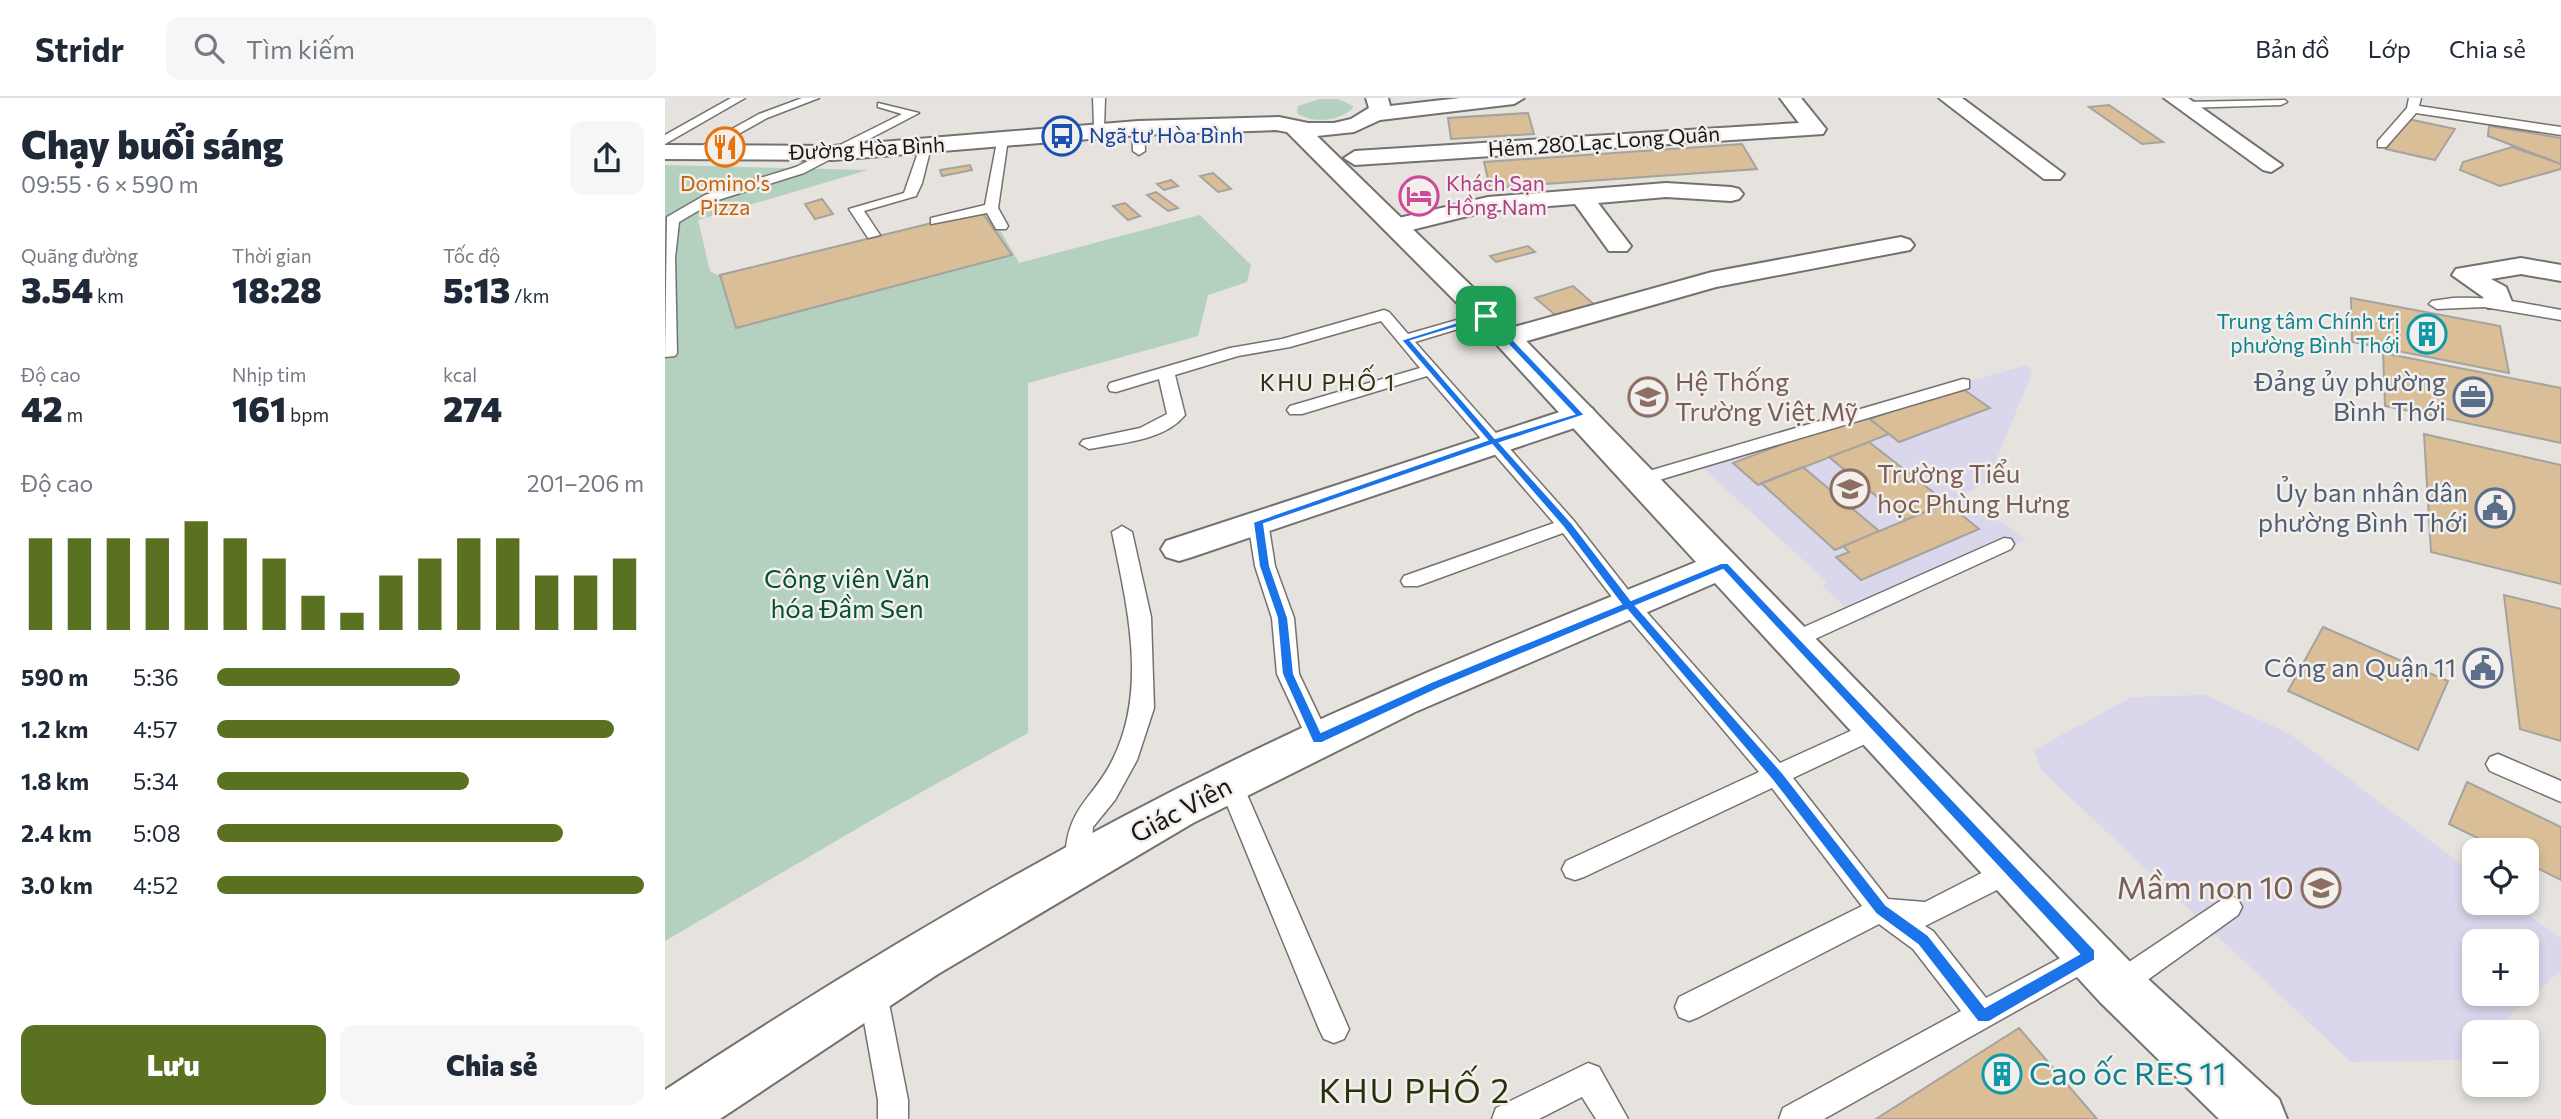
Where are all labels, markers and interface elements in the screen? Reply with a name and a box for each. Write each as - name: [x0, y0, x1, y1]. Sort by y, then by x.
- search box: [166, 17, 656, 80]
- text: Stridr: [35, 28, 124, 69]
- icon: search: [190, 29, 228, 67]
- text: Tìm kiếm: [246, 33, 355, 64]
- text: Bản đồ: [2255, 34, 2330, 63]
- text: Lớp: [2368, 34, 2411, 63]
- text: Chia sẻ: [2449, 34, 2526, 63]
- bus stop icon: Ngã tư Hòa Bình: [1041, 115, 1083, 157]
- text: Chạy buổi sáng: [21, 120, 284, 167]
- street label: Hẻm 280 Lạc Long Quân: [1487, 120, 1721, 161]
- button: share: [570, 121, 644, 195]
- place label: Ngã tư Hòa Bình: [1089, 122, 1243, 147]
- restaurant icon: Domino's Pizza: [704, 126, 746, 168]
- street label: Đường Hòa Bình: [787, 131, 945, 164]
- text: 09:55 · 6 × 590 m: [21, 170, 199, 198]
- place label: Domino's Pizza: [680, 170, 770, 219]
- place label: Khách Sạn Hồng Nam: [1446, 170, 1547, 219]
- hotel icon: Khách Sạn Hồng Nam: [1398, 175, 1440, 217]
- text: Quãng đường: [21, 244, 138, 267]
- text: Thời gian: [232, 244, 312, 267]
- text: Tốc độ: [443, 244, 500, 267]
- text: 3.54: [21, 267, 93, 310]
- text: 18:28: [232, 267, 322, 310]
- text: 5:13: [443, 267, 510, 310]
- text: km: [93, 284, 124, 307]
- text: /km: [510, 284, 549, 307]
- pin: [1456, 286, 1516, 346]
- icon: arrive: [1467, 297, 1505, 335]
- place label: Trung tâm Chính trị phường Bình Thới: [2217, 308, 2400, 357]
- building icon: Trung tâm Chính trị phường Bình Thới: [2406, 313, 2448, 355]
- text: Độ cao: [21, 363, 81, 386]
- text: Nhịp tim: [232, 363, 306, 386]
- text: kcal: [443, 363, 477, 386]
- district label: KHU PHỐ 1: [1260, 364, 1396, 396]
- place label: Hệ Thống Trường Việt Mỹ: [1675, 365, 1858, 426]
- place label: Đảng ủy phường Bình Thới: [2253, 365, 2446, 426]
- school or university icon: Hệ Thống Trường Việt Mỹ: [1627, 376, 1669, 418]
- office icon: Đảng ủy phường Bình Thới: [2452, 376, 2494, 418]
- text: 42: [21, 386, 63, 429]
- text: 161: [232, 386, 286, 429]
- text: 274: [443, 386, 502, 429]
- text: m: [63, 403, 83, 426]
- text: bpm: [286, 403, 329, 426]
- place label: Trường Tiểu học Phùng Hưng: [1877, 457, 2070, 518]
- school or university icon: Trường Tiểu học Phùng Hưng: [1829, 468, 1871, 510]
- text: Độ cao: [21, 469, 93, 497]
- text: 201–206 m: [527, 469, 644, 497]
- place label: Ủy ban nhân dân phường Bình Thới: [2258, 475, 2468, 537]
- public building icon: Ủy ban nhân dân phường Bình Thới: [2474, 487, 2516, 529]
- park label: Công viên Văn hóa Đầm Sen: [764, 562, 930, 623]
- public building icon: Công an Quận 11: [2462, 647, 2504, 689]
- place label: Công an Quận 11: [2264, 651, 2456, 682]
- text: 590 m: [21, 663, 88, 691]
- text: 5:36: [133, 663, 179, 691]
- text: 1.2 km: [21, 715, 88, 743]
- text: 4:57: [133, 715, 178, 743]
- text: 1.8 km: [21, 767, 89, 795]
- text: 5:34: [133, 767, 179, 795]
- street label: Giác Viên: [1124, 769, 1236, 848]
- text: 2.4 km: [21, 819, 92, 847]
- text: 5:08: [133, 819, 181, 847]
- map controls: [2462, 838, 2539, 1097]
- button: locate: [2462, 838, 2539, 915]
- place label: Mầm non 10: [2117, 866, 2294, 906]
- school or university icon: Mầm non 10: [2300, 867, 2342, 909]
- text: 3.0 km: [21, 871, 93, 899]
- text: 4:52: [133, 871, 178, 899]
- button: +: [2462, 929, 2539, 1006]
- button: −: [2462, 1020, 2539, 1097]
- button: Lưu: [21, 1025, 326, 1105]
- button: Chia sẻ: [340, 1025, 644, 1105]
- place label: Cao ốc RES 11: [2029, 1052, 2227, 1092]
- building icon: Cao ốc RES 11: [1981, 1053, 2023, 1095]
- district label: KHU PHỐ 2: [1319, 1065, 1511, 1110]

